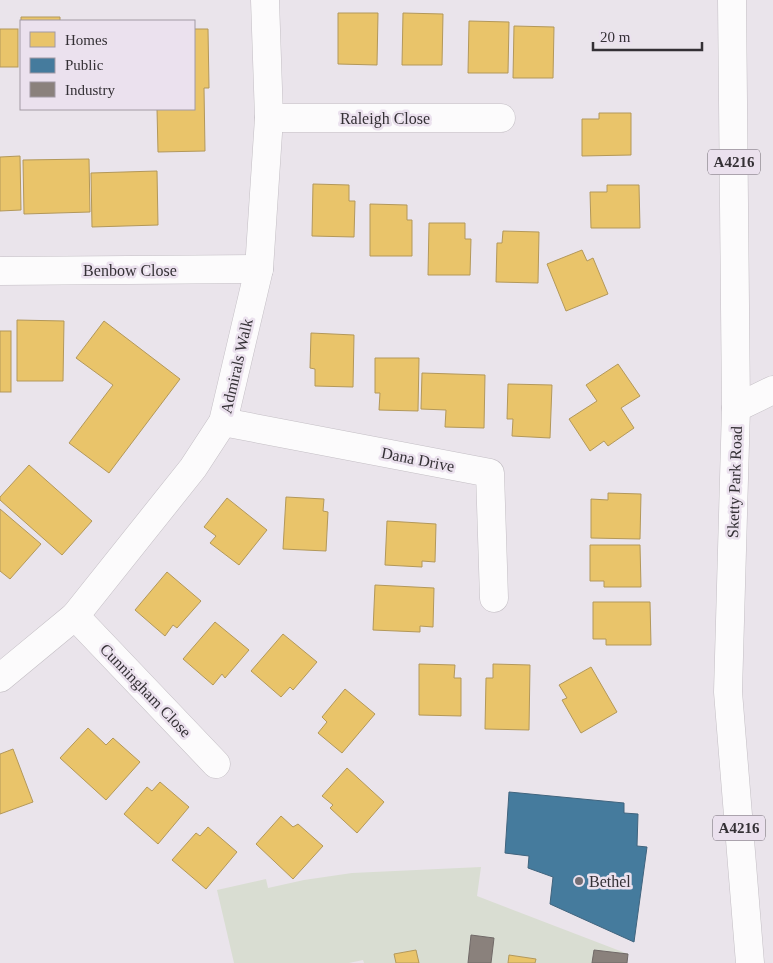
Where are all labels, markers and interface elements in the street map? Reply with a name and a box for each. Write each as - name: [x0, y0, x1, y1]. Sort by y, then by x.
- legend: [20, 20, 195, 110]
- scale bar: [593, 20, 702, 52]
- text: 20 m: [600, 29, 631, 45]
- text: Homes: [65, 32, 108, 48]
- text: Public: [65, 57, 104, 73]
- text: Industry: [65, 82, 115, 98]
- street label: Raleigh Close: [340, 110, 430, 128]
- road number: A4216: [708, 150, 760, 174]
- street label: Benbow Close: [83, 262, 177, 279]
- street label: Admirals Walk: [217, 317, 256, 415]
- street label: Sketty Park Road: [724, 426, 746, 538]
- street label: Dana Drive: [380, 444, 456, 475]
- street label: Cunningham Close: [96, 640, 195, 741]
- road number: A4216: [713, 816, 765, 840]
- place label: Bethel: [589, 873, 631, 890]
- marker: Bethel: [573, 875, 585, 887]

